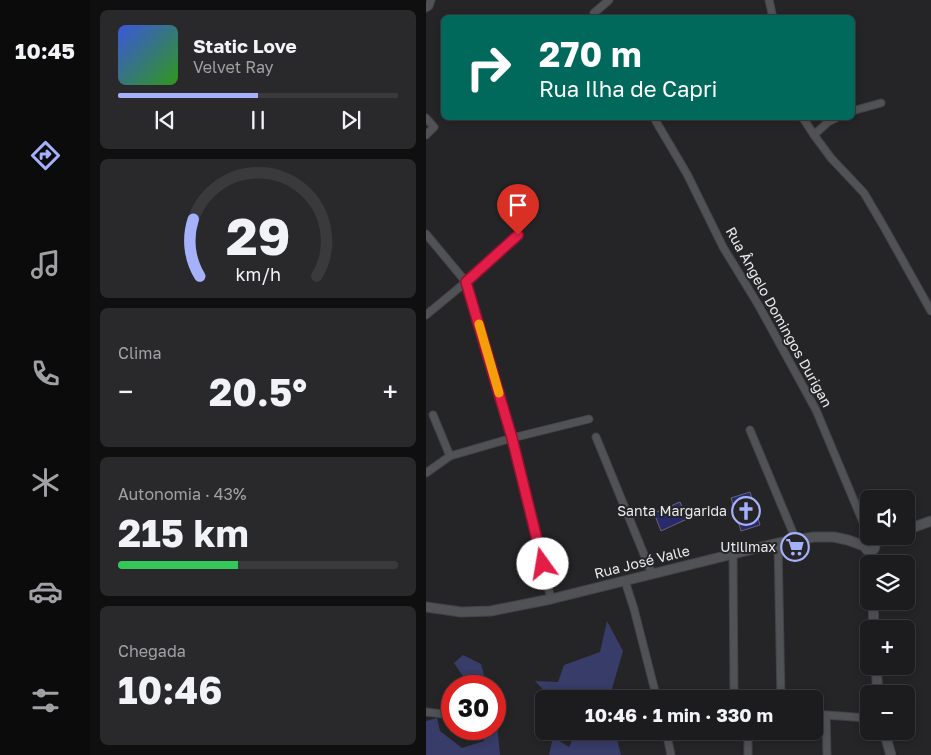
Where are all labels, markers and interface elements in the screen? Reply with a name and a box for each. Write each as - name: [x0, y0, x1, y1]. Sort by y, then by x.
- text: 270 m: [539, 33, 642, 75]
- text: Static Love: [193, 34, 297, 57]
- icon: right: [456, 35, 521, 100]
- text: 10:45: [15, 37, 75, 64]
- text: Velvet Ray: [193, 57, 274, 77]
- text: Rua Ilha de Capri: [539, 75, 717, 102]
- icon: previous: [151, 106, 179, 134]
- icon: pause: [244, 106, 272, 134]
- icon: next: [337, 106, 365, 134]
- icon: directions: [28, 138, 63, 173]
- pin: [497, 184, 539, 235]
- icon: arrive: [504, 191, 532, 219]
- text: 29: [226, 204, 290, 266]
- street label: Rua Ângelo Domingos Durigan: [723, 224, 836, 410]
- icon: music: [28, 247, 63, 282]
- text: km/h: [235, 263, 281, 285]
- text: Clima: [118, 343, 162, 363]
- icon: phone: [28, 356, 63, 391]
- text: 20.5°: [209, 369, 307, 414]
- text: −: [118, 375, 133, 408]
- text: +: [383, 375, 398, 408]
- icon: climate: [28, 465, 63, 500]
- text: Autonomia · 43%: [118, 484, 246, 504]
- map controls: [860, 490, 915, 740]
- button: sound: [860, 490, 915, 545]
- church icon: Santa Margarida: [731, 496, 761, 526]
- place label: Santa Margarida: [617, 502, 727, 519]
- text: 215 km: [118, 510, 249, 555]
- supermarket icon: Utilimax: [780, 532, 810, 562]
- position arrow: [516, 537, 568, 589]
- place label: Utilimax: [720, 538, 776, 555]
- street label: Rua José Valle: [592, 541, 691, 582]
- button: layers: [860, 555, 915, 610]
- icon: car: [28, 574, 63, 609]
- button: +: [860, 620, 915, 675]
- text: Chegada: [118, 641, 186, 661]
- text: 10:46: [118, 667, 222, 712]
- speed limit sign: 30: [441, 675, 506, 740]
- icon: filters: [28, 683, 63, 718]
- button: −: [860, 685, 915, 740]
- text: 10:46 · 1 min · 330 m: [585, 703, 773, 726]

